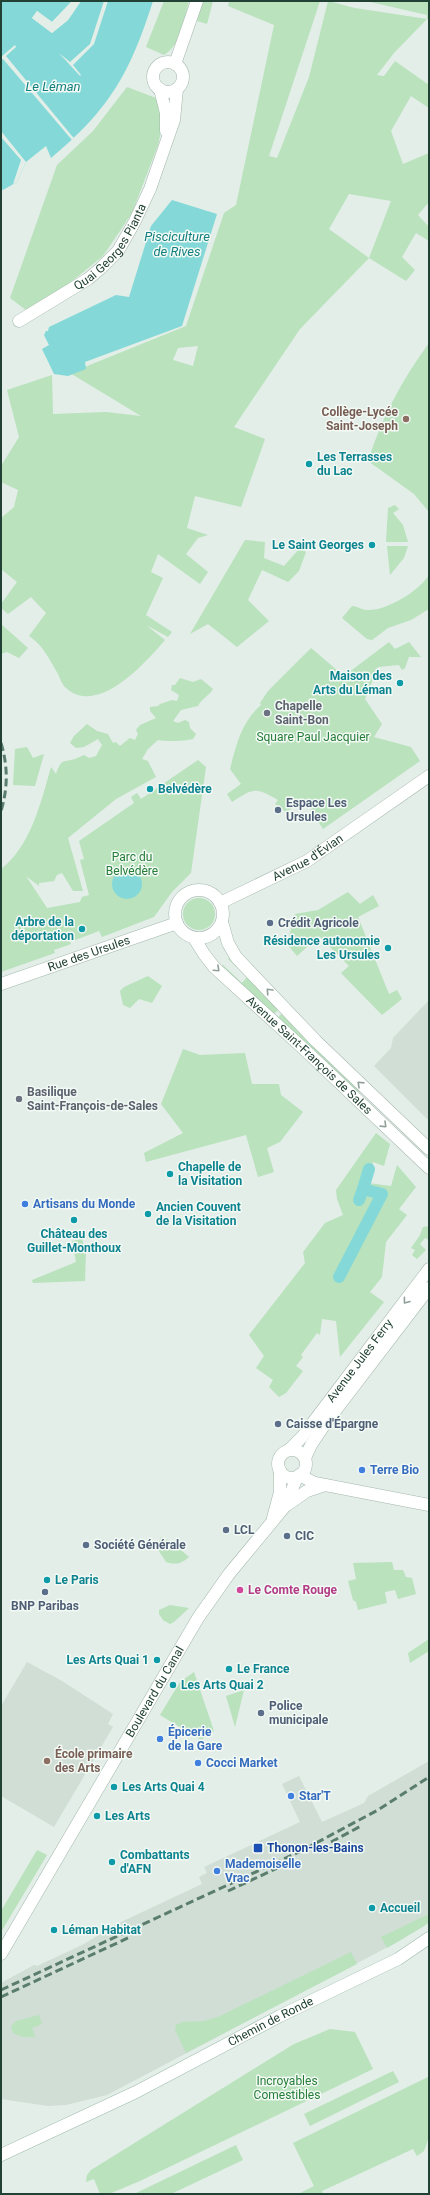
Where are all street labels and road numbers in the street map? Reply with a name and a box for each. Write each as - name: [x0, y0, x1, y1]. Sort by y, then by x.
- street label: Quai Georges Pianta: [71, 201, 149, 293]
- street label: Avenue d'Évian: [270, 831, 346, 884]
- street label: Rue des Ursules: [46, 933, 132, 974]
- street label: Avenue Saint-François de Sales: [243, 993, 375, 1117]
- street label: Avenue Jules Ferry: [324, 1316, 396, 1405]
- street label: Boulevard du Canal: [123, 1644, 187, 1740]
- street label: Chemin de Ronde: [226, 1994, 316, 2049]

